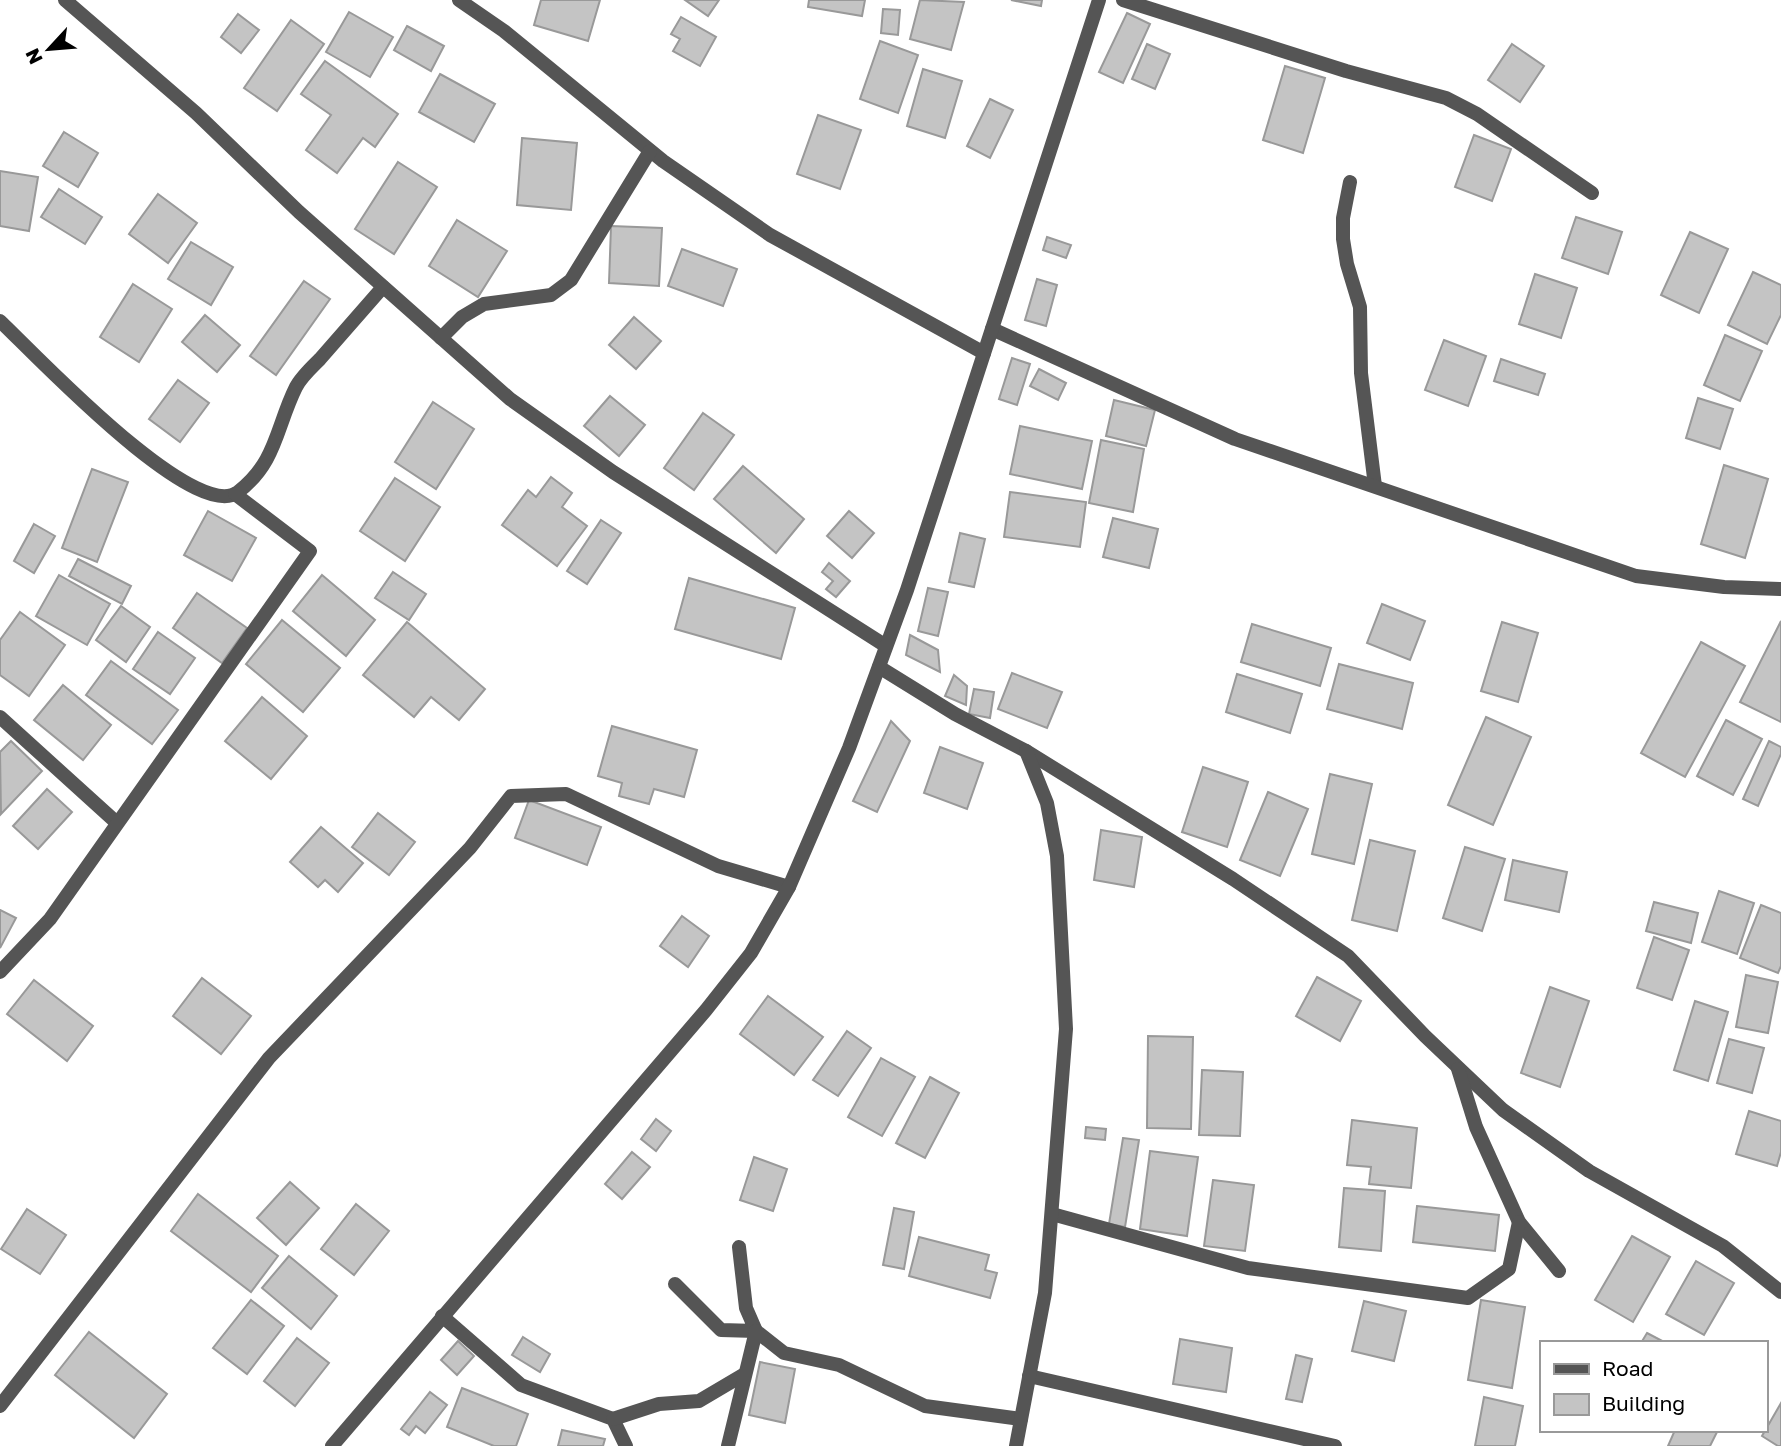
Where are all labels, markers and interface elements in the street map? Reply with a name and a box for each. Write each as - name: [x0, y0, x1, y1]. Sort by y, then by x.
- north arrow: [14, 14, 84, 84]
- text: N: [20, 45, 47, 68]
- legend: [1540, 1341, 1767, 1432]
- text: Road: [1602, 1355, 1653, 1381]
- text: Building: [1602, 1390, 1685, 1416]

